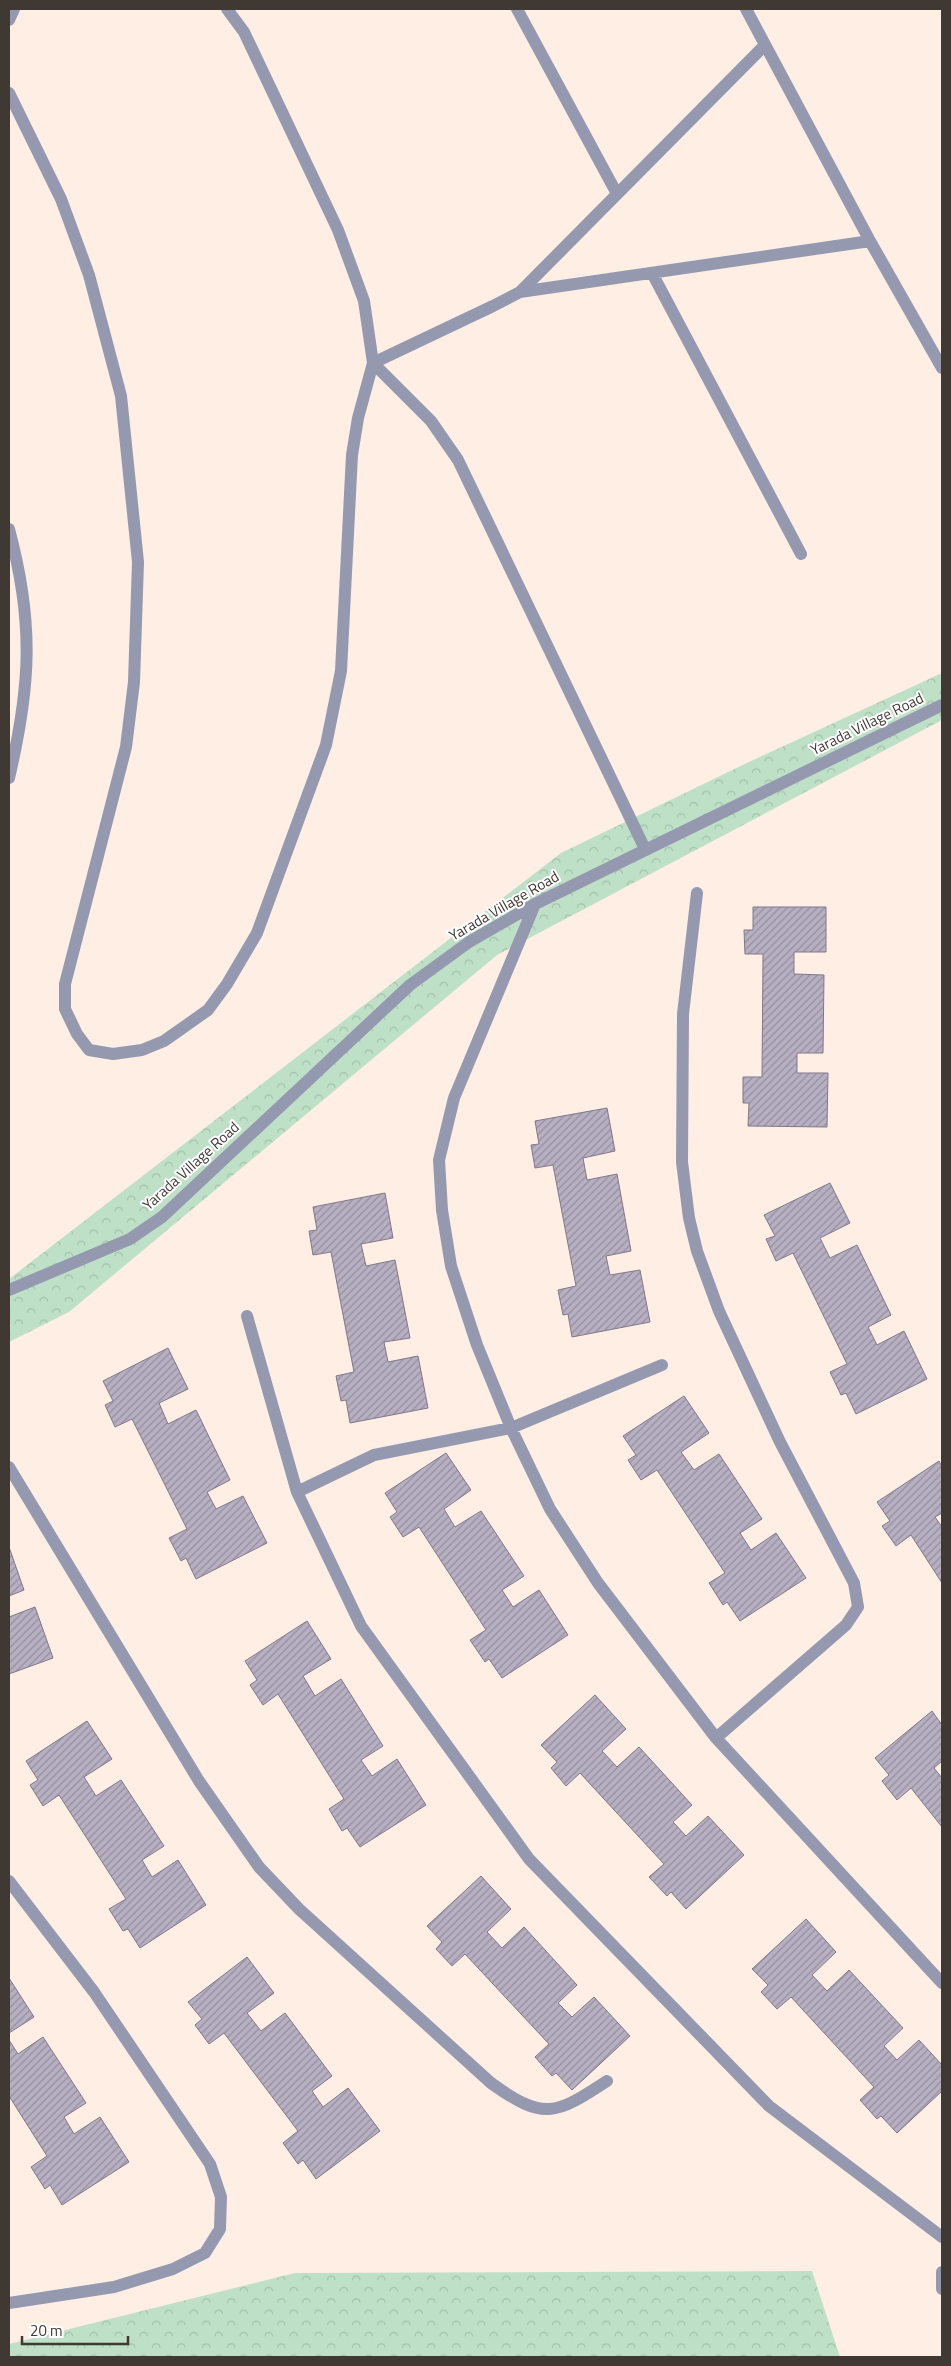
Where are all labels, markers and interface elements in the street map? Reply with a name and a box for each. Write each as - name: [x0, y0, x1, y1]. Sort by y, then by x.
- street label: Yarada Village Road: [806, 686, 927, 761]
- street label: Yarada Village Road: [444, 865, 563, 946]
- street label: Yarada Village Road: [137, 1116, 244, 1216]
- scale bar: [22, 2314, 129, 2346]
- text: 20 m: [30, 2319, 63, 2342]

